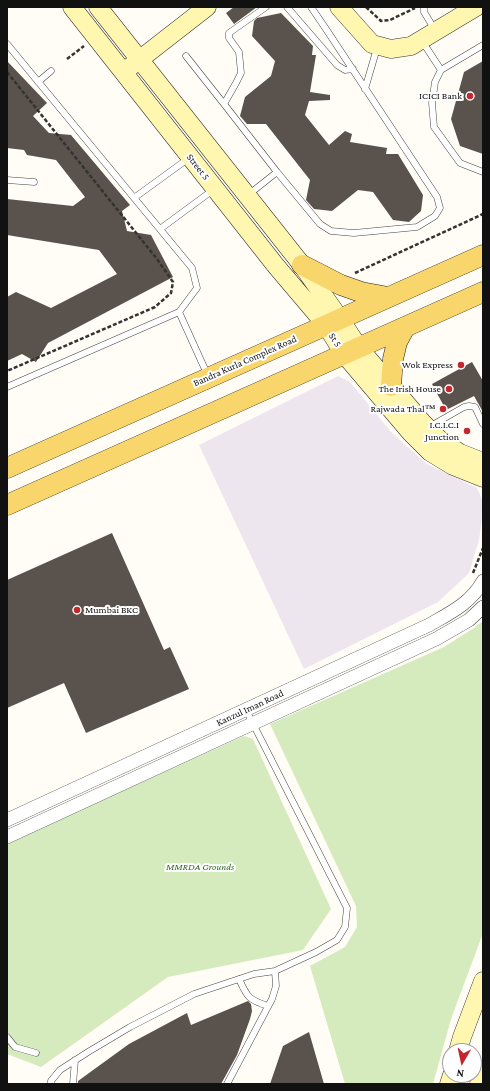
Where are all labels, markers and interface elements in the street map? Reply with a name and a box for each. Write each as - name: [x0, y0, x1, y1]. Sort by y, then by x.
- place label: ICICI Bank: [419, 90, 462, 102]
- marker: ICICI Bank: [465, 91, 475, 101]
- street label: Street 5: [184, 151, 212, 183]
- street label: St 5: [326, 331, 344, 349]
- street label: Bandra Kurla Complex Road: [191, 333, 299, 389]
- place label: Wok Express: [402, 359, 453, 371]
- marker: Wok Express: [456, 360, 466, 370]
- place label: The Irish House: [378, 383, 441, 395]
- marker: The Irish House: [444, 384, 454, 394]
- place label: Rajwada Thal™: [370, 403, 435, 415]
- marker: Rajwada Thal™: [438, 404, 448, 414]
- place label: I.C.I.C.I Junction: [425, 419, 459, 442]
- marker: I.C.I.C.I Junction: [462, 426, 472, 436]
- place label: Mumbai BKC: [85, 604, 138, 616]
- marker: Mumbai BKC: [72, 605, 82, 615]
- street label: Kanzul Iman Road: [214, 687, 286, 729]
- park label: MMRDA Grounds: [166, 861, 234, 873]
- north arrow: [442, 1043, 482, 1083]
- text: N: [456, 1067, 465, 1080]

